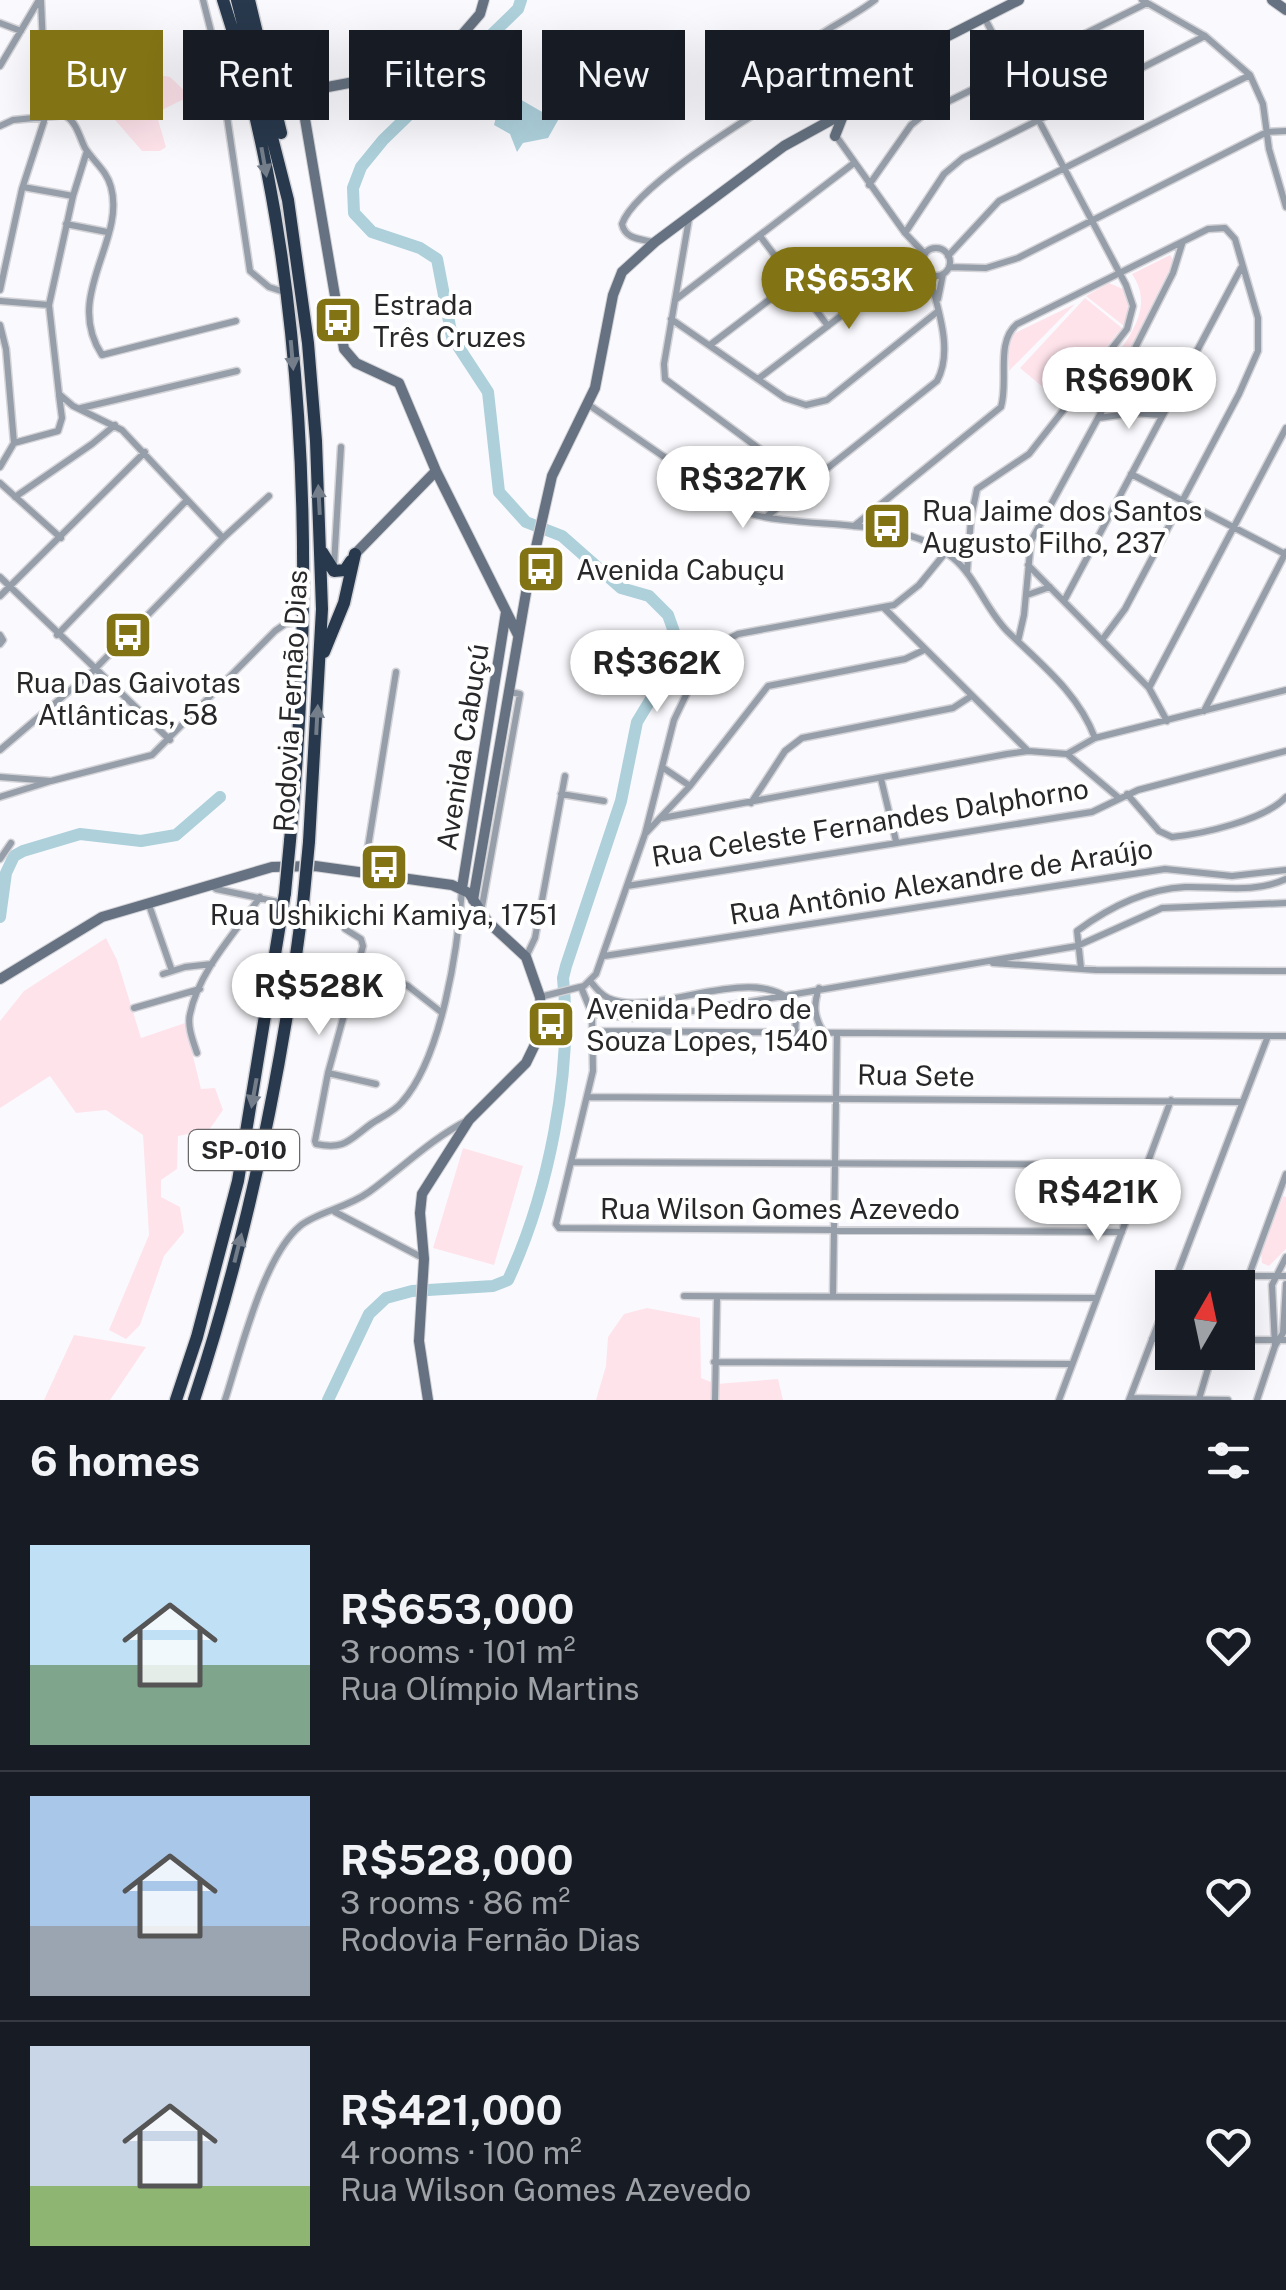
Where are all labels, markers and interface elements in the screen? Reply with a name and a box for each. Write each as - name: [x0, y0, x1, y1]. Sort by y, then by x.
- chip: Buy: [30, 30, 163, 120]
- chip: Rent: [183, 30, 329, 120]
- chip: Filters: [349, 30, 522, 120]
- chip: New: [542, 30, 685, 120]
- chip: Apartment: [705, 30, 950, 120]
- chip: House: [970, 30, 1144, 120]
- one-way arrow: [257, 147, 272, 179]
- pin: R$653K: [768, 247, 930, 332]
- text: R$653K: [783, 261, 915, 298]
- place label: Estrada Três Cruzes: [373, 288, 526, 353]
- bus stop icon: Estrada Três Cruzes: [312, 294, 364, 346]
- one-way arrow: [284, 339, 300, 371]
- pin: R$690K: [1048, 347, 1210, 432]
- text: R$690K: [1064, 361, 1194, 398]
- pin: R$327K: [662, 446, 824, 531]
- text: R$327K: [679, 460, 807, 497]
- one-way arrow: [311, 483, 327, 515]
- place label: Rua Jaime dos Santos Augusto Filho, 237: [922, 494, 1203, 559]
- bus stop icon: Rua Jaime dos Santos Augusto Filho, 237: [861, 500, 913, 552]
- bus stop icon: Avenida Cabuçu: [515, 543, 567, 595]
- place label: Avenida Cabuçu: [576, 553, 785, 586]
- street label: Rodovia Fernão Dias: [267, 569, 313, 833]
- bus stop icon: Rua Das Gaivotas Atlânticas, 58: [102, 609, 154, 661]
- pin: R$362K: [576, 630, 738, 715]
- street label: Avenida Cabuçú: [429, 641, 495, 853]
- text: R$362K: [592, 644, 722, 681]
- place label: Rua Das Gaivotas Atlânticas, 58: [15, 666, 241, 731]
- one-way arrow: [309, 703, 325, 735]
- street label: Rua Celeste Fernandes Dalphorno: [649, 771, 1091, 873]
- street label: Rua Antônio Alexandre de Araújo: [727, 831, 1155, 931]
- bus stop icon: Rua Ushikichi Kamiya, 1751: [358, 841, 410, 893]
- place label: Rua Ushikichi Kamiya, 1751: [210, 898, 558, 931]
- pin: R$528K: [238, 953, 400, 1038]
- text: R$528K: [254, 967, 384, 1004]
- place label: Avenida Pedro de Souza Lopes, 1540: [586, 992, 828, 1057]
- bus stop icon: Avenida Pedro de Souza Lopes, 1540: [525, 998, 577, 1050]
- street label: Rua Sete: [857, 1057, 975, 1093]
- one-way arrow: [246, 1078, 261, 1109]
- road number: SP-010: [189, 1130, 299, 1170]
- pin: R$421K: [1017, 1159, 1179, 1244]
- text: R$421K: [1037, 1173, 1159, 1210]
- street label: Rua Wilson Gomes Azevedo: [600, 1192, 960, 1225]
- one-way arrow: [231, 1232, 247, 1263]
- north arrow: [1155, 1270, 1255, 1370]
- map controls: [1155, 1270, 1255, 1370]
- icon: filters: [1201, 1433, 1256, 1488]
- text: 6 homes: [30, 1436, 200, 1485]
- text: R$653,000: [340, 1584, 574, 1633]
- icon: home: [110, 1585, 230, 1705]
- icon: heart: [1201, 1618, 1256, 1673]
- text: 3 rooms · 101 m²: [340, 1633, 576, 1670]
- text: Rua Olímpio Martins: [340, 1670, 640, 1707]
- text: R$528,000: [340, 1835, 574, 1884]
- icon: home: [110, 1836, 230, 1956]
- icon: heart: [1201, 1869, 1256, 1924]
- text: 3 rooms · 86 m²: [340, 1884, 570, 1921]
- text: Rodovia Fernão Dias: [340, 1921, 640, 1958]
- text: R$421,000: [340, 2085, 563, 2134]
- icon: home: [110, 2086, 230, 2206]
- icon: heart: [1201, 2119, 1256, 2174]
- text: 4 rooms · 100 m²: [340, 2134, 582, 2171]
- text: Rua Wilson Gomes Azevedo: [340, 2171, 751, 2208]

